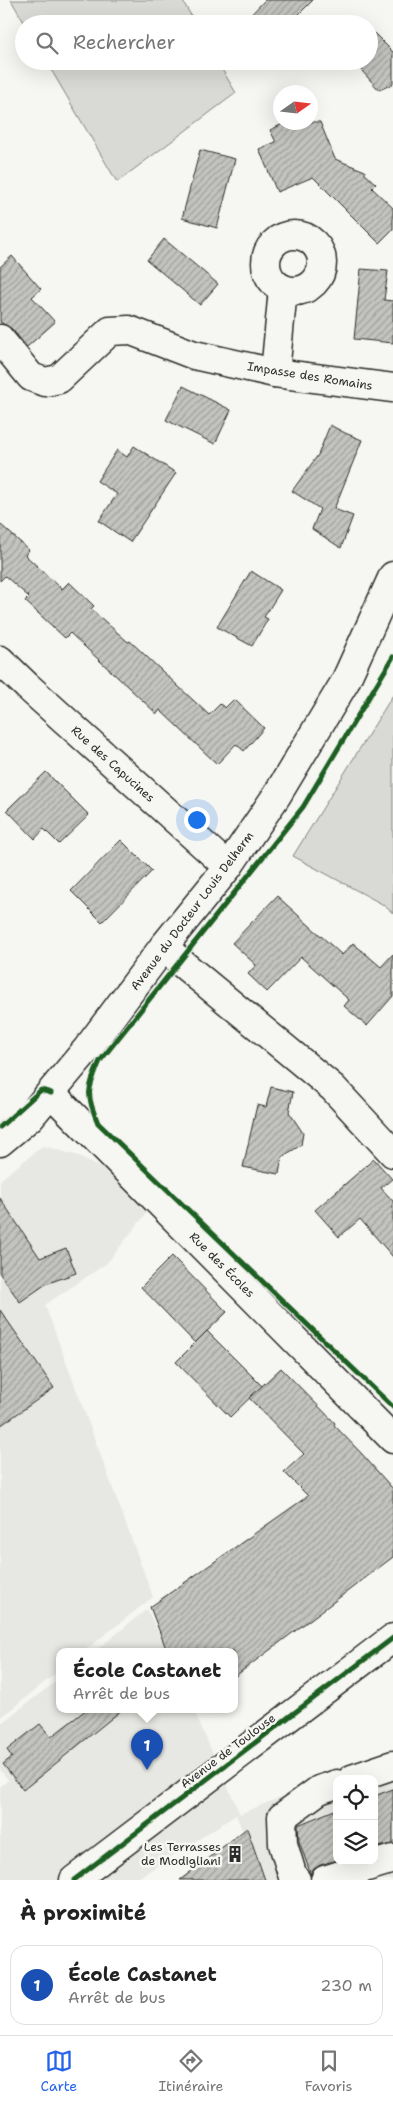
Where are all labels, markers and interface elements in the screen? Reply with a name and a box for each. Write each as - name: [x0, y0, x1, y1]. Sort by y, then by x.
- search box: [15, 15, 378, 70]
- icon: search: [33, 29, 61, 57]
- text: Rechercher: [73, 30, 176, 55]
- north arrow: [273, 85, 318, 130]
- street label: Impasse des Romains: [246, 358, 374, 394]
- street label: Rue des Capucines: [68, 722, 158, 806]
- your location: [184, 807, 210, 833]
- street label: Avenue du Docteur Louis Delherm: [127, 828, 257, 994]
- street label: Rue des Écoles: [186, 1229, 258, 1301]
- popup: [56, 1648, 238, 1713]
- text: École Castanet: [73, 1658, 221, 1683]
- text: Arrêt de bus: [73, 1683, 170, 1704]
- street label: Avenue de Toulouse: [177, 1710, 279, 1792]
- pin: 1: [131, 1729, 163, 1770]
- map controls: [333, 1775, 378, 1865]
- button: locate: [333, 1775, 378, 1820]
- button: layers: [333, 1820, 378, 1865]
- place label: Les Terrasses de Modigliani: [141, 1839, 221, 1869]
- building icon: Les Terrasses de Modigliani: [225, 1844, 245, 1864]
- text: À proximité: [20, 1899, 146, 1927]
- text: École Castanet: [68, 1962, 217, 1987]
- text: 1: [33, 1975, 41, 1996]
- text: 230 m: [320, 1975, 372, 1996]
- text: Arrêt de bus: [68, 1987, 166, 2008]
- tab: Carte: [41, 2047, 77, 2095]
- tab: Itinéraire: [158, 2047, 223, 2095]
- tab: Favoris: [305, 2047, 352, 2095]

